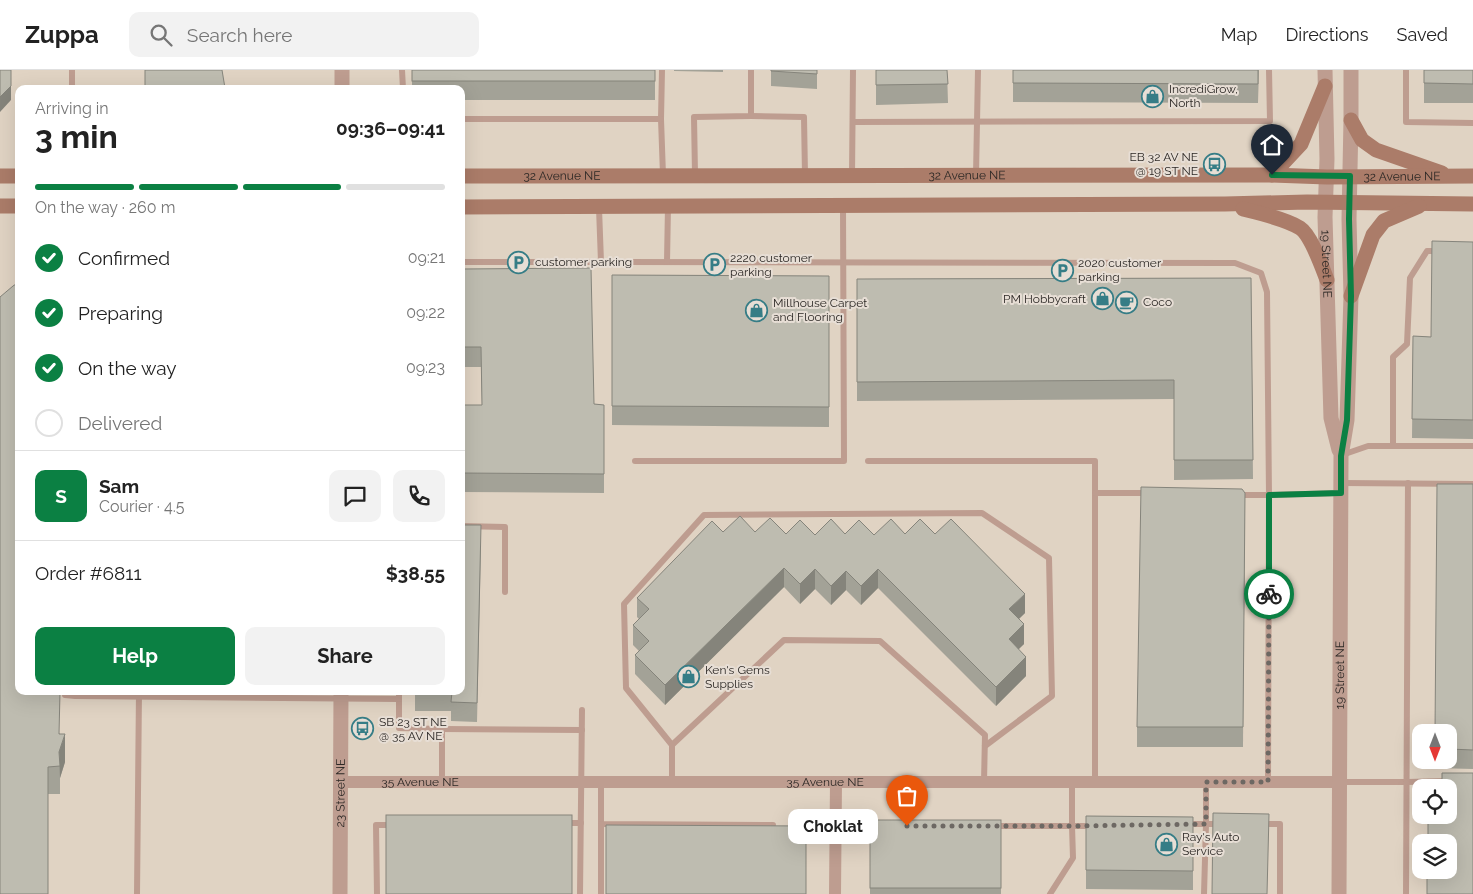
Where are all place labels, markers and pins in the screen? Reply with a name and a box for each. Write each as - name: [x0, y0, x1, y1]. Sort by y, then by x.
- place label: IncrediGrow, North: [1169, 82, 1238, 110]
- shop icon: IncrediGrow, North: [1141, 84, 1165, 108]
- pin: [1251, 124, 1293, 175]
- place label: EB 32 AV NE @ 19 ST NE: [1130, 150, 1198, 178]
- bus stop icon: EB 32 AV NE @ 19 ST NE: [1202, 152, 1226, 176]
- parking icon: customer parking: [507, 250, 531, 274]
- place label: 2220 customer parking: [730, 251, 813, 279]
- parking icon: 2220 customer parking: [702, 253, 726, 277]
- place label: customer parking: [535, 255, 632, 269]
- place label: 2020 customer parking: [1078, 256, 1162, 284]
- parking icon: 2020 customer parking: [1050, 258, 1074, 282]
- shop icon: PM Hobbycraft: [1090, 287, 1114, 311]
- cafe icon: Coco: [1115, 290, 1139, 314]
- place label: PM Hobbycraft: [1003, 292, 1086, 306]
- place label: Coco: [1143, 295, 1172, 309]
- place label: Millhouse Carpet and Flooring: [773, 296, 867, 324]
- shop icon: Millhouse Carpet and Flooring: [745, 298, 769, 322]
- place label: Ken's Gems Supplies: [705, 663, 770, 691]
- shop icon: Ken's Gems Supplies: [677, 665, 701, 689]
- place label: SB 23 ST NE @ 35 AV NE: [379, 715, 447, 743]
- bus stop icon: SB 23 ST NE @ 35 AV NE: [351, 717, 375, 741]
- pin: [886, 775, 928, 826]
- callout: Choklat: [787, 808, 877, 844]
- place label: Ray's Auto Service: [1182, 830, 1240, 858]
- shop icon: Ray's Auto Service: [1154, 832, 1178, 856]

